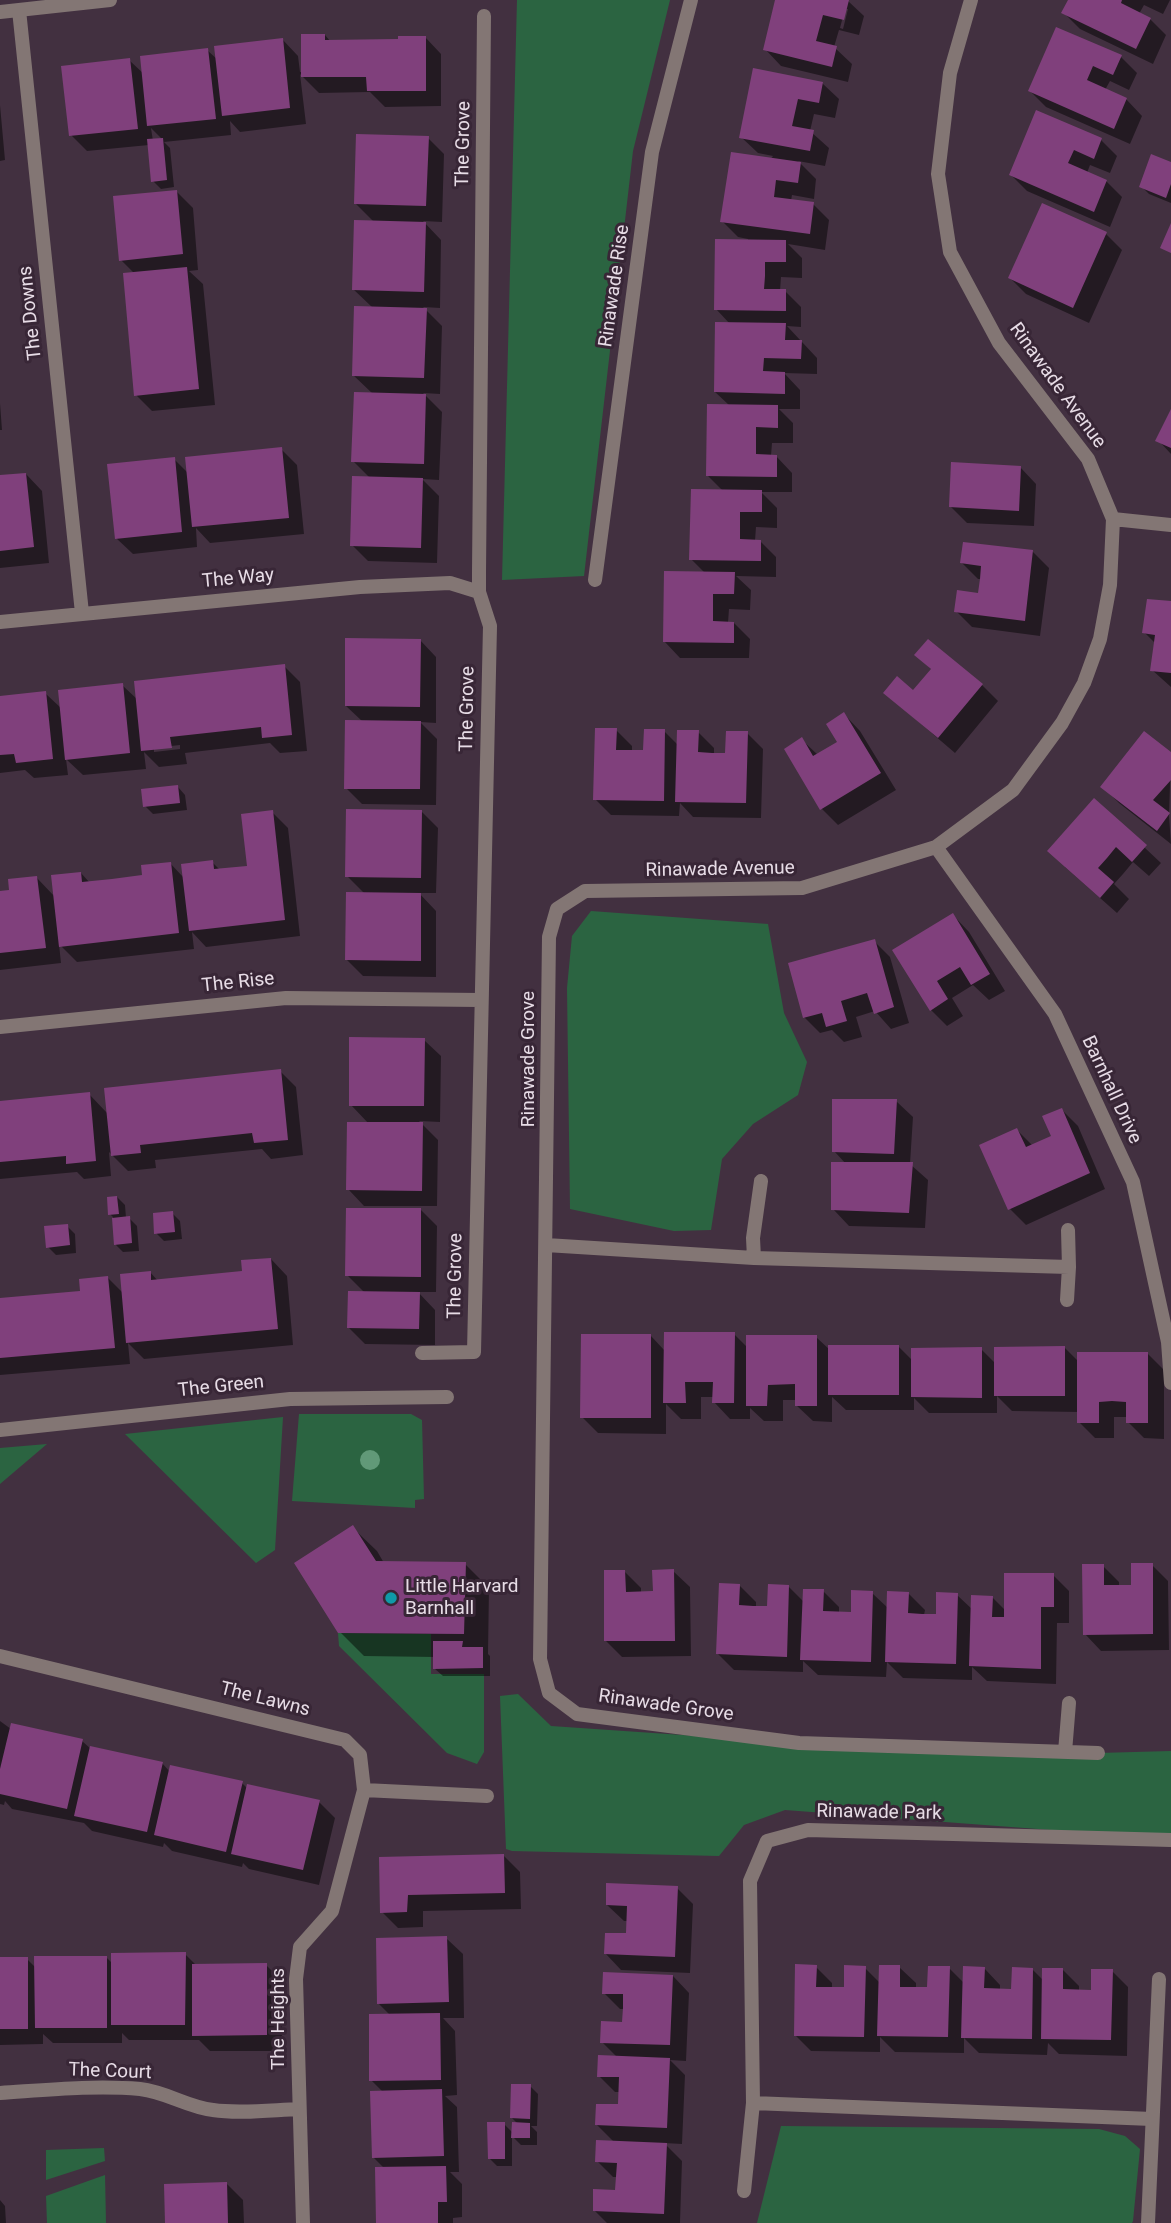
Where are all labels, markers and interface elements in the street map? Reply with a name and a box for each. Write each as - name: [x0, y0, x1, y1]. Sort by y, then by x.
- street label: The Grove: [452, 101, 476, 187]
- street label: Rinawade Rise: [595, 223, 635, 349]
- street label: The Downs: [15, 265, 47, 361]
- street label: Rinawade Avenue: [1004, 319, 1110, 453]
- street label: The Way: [201, 564, 275, 594]
- street label: The Grove: [456, 666, 480, 752]
- street label: Rinawade Avenue: [645, 857, 795, 883]
- street label: The Rise: [201, 968, 275, 998]
- street label: Rinawade Grove: [518, 991, 540, 1127]
- street label: Barnhall Drive: [1076, 1032, 1146, 1148]
- street label: The Grove: [444, 1233, 468, 1319]
- street label: The Green: [177, 1371, 265, 1403]
- place label: Little Harvard Barnhall: [405, 1576, 519, 1620]
- marker: Little Harvard Barnhall: [383, 1590, 399, 1606]
- street label: The Lawns: [218, 1678, 312, 1722]
- street label: Rinawade Grove: [597, 1685, 735, 1727]
- street label: Rinawade Park: [816, 1801, 942, 1825]
- street label: The Heights: [268, 1968, 290, 2070]
- street label: The Court: [68, 2059, 152, 2085]

